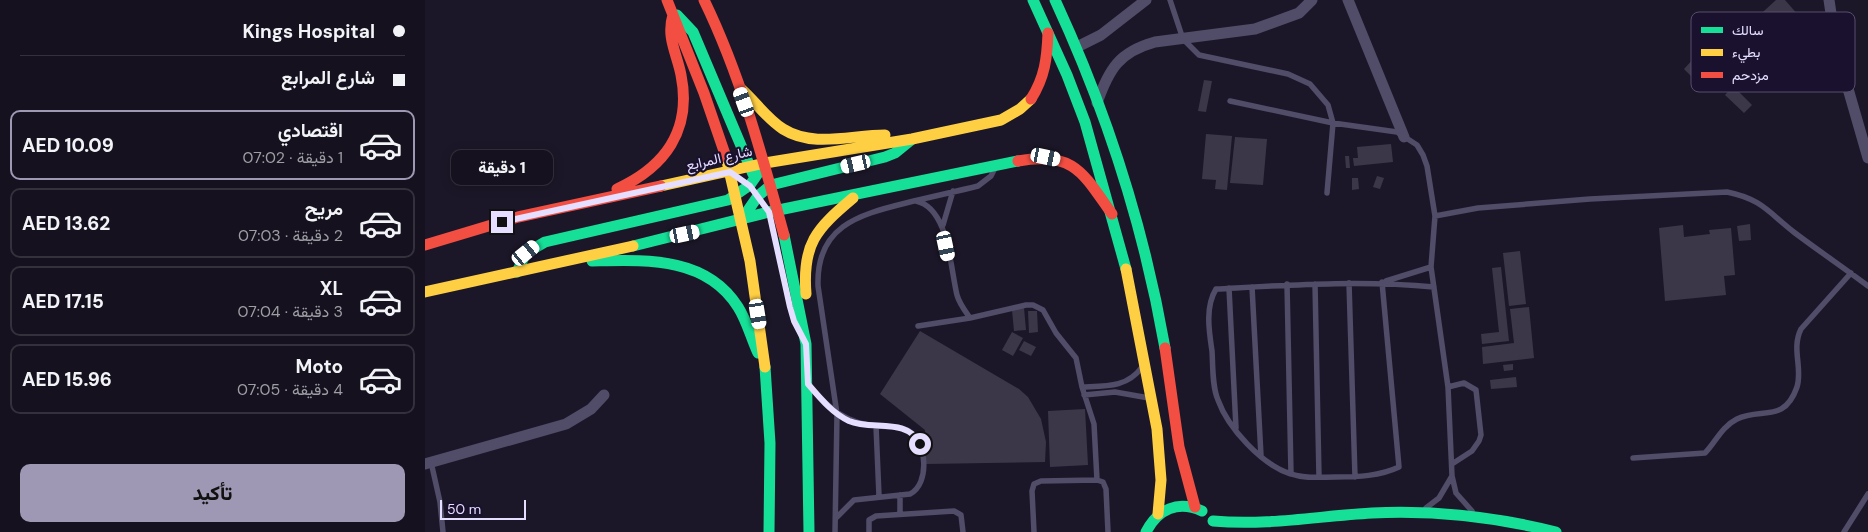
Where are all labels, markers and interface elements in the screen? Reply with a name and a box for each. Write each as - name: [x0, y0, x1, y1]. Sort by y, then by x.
- legend: [1691, 12, 1855, 92]
- text: Kings Hospital: [242, 19, 375, 44]
- text: سالك: [1732, 21, 1763, 39]
- text: بطيء: [1732, 43, 1760, 64]
- text: شارع المرابع: [281, 65, 375, 90]
- text: مزدحم: [1732, 66, 1769, 84]
- car: [731, 85, 756, 119]
- text: اقتصادي: [278, 118, 343, 143]
- icon: car: [358, 123, 403, 168]
- text: AED 10.09: [22, 133, 114, 158]
- street label: شارع المرابع: [684, 142, 754, 176]
- text: 1 دقيقة · 07:02: [243, 147, 343, 168]
- car: [1029, 147, 1062, 167]
- callout: 1 دقيقة: [451, 150, 553, 184]
- car: [839, 153, 872, 175]
- text: 1 دقيقة: [478, 157, 526, 178]
- text: مريح: [305, 196, 343, 221]
- icon: car: [358, 201, 403, 246]
- text: AED 13.62: [22, 211, 110, 236]
- route end: [491, 211, 513, 233]
- car: [668, 224, 701, 244]
- text: 2 دقيقة · 07:03: [238, 225, 343, 246]
- car: [935, 230, 956, 262]
- car: [509, 238, 542, 268]
- text: XL: [320, 276, 343, 301]
- icon: car: [358, 279, 403, 324]
- text: AED 17.15: [22, 289, 104, 314]
- car: [748, 298, 767, 330]
- text: 3 دقيقة · 07:04: [237, 301, 343, 322]
- text: Moto: [295, 354, 343, 379]
- icon: car: [358, 357, 403, 402]
- text: AED 15.96: [22, 367, 112, 392]
- text: 4 دقيقة · 07:05: [237, 379, 343, 400]
- route start: [909, 433, 931, 455]
- button: تأكيد: [20, 464, 405, 522]
- scale bar: [440, 497, 526, 520]
- text: 50 m: [447, 500, 481, 518]

